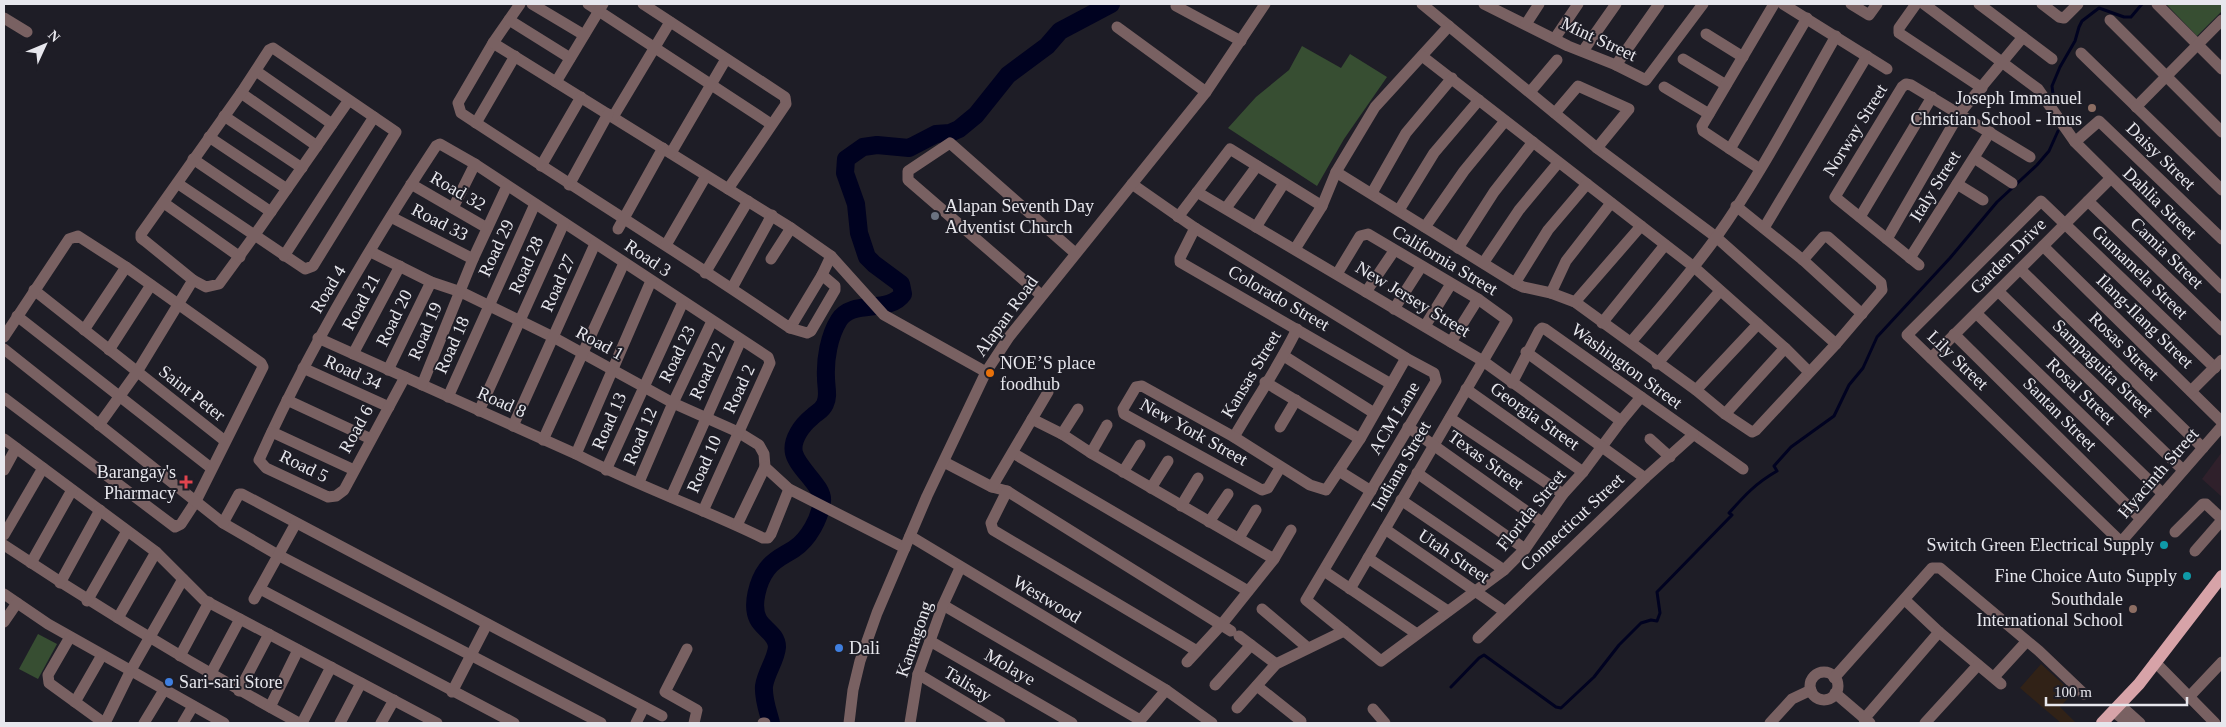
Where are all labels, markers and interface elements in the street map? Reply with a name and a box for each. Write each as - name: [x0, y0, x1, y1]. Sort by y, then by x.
- street label: Mint Street: [1558, 13, 1640, 65]
- north arrow: [20, 20, 70, 70]
- text: N: [45, 27, 63, 45]
- street label: Norway Street: [1819, 80, 1891, 180]
- place label: Joseph Immanuel Christian School - Imus: [1911, 88, 2082, 129]
- marker: Joseph Immanuel Christian School - Imus: [2086, 102, 2098, 114]
- street label: Daisy Street: [2122, 118, 2200, 194]
- street label: Italy Street: [1905, 147, 1965, 225]
- street label: Dahlia Street: [2119, 163, 2201, 243]
- street label: Road 32: [427, 167, 489, 215]
- place label: Alapan Seventh Day Adventist Church: [945, 196, 1094, 237]
- street label: Road 33: [409, 199, 471, 245]
- marker: Alapan Seventh Day Adventist Church: [929, 210, 941, 222]
- street label: Camia Street: [2126, 213, 2208, 293]
- street label: Garden Drive: [1966, 214, 2050, 298]
- street label: Road 29: [474, 216, 518, 280]
- street label: California Street: [1389, 221, 1501, 299]
- street label: Gumamela Street: [2088, 221, 2192, 323]
- street label: Road 28: [505, 233, 547, 297]
- street label: Road 3: [621, 235, 675, 281]
- street label: Road 27: [537, 251, 579, 315]
- street label: New Jersey Street: [1352, 257, 1474, 341]
- street label: Colorado Street: [1225, 261, 1333, 335]
- street label: Road 4: [306, 262, 350, 316]
- street label: Ilang-Ilang Street: [2093, 270, 2197, 372]
- street label: Road 21: [338, 271, 384, 333]
- street label: Alapan Road: [970, 272, 1042, 360]
- street label: Road 20: [372, 286, 416, 350]
- street label: Road 19: [404, 299, 446, 363]
- street label: Rosas Street: [2085, 308, 2163, 384]
- street label: Road 18: [431, 313, 473, 377]
- street label: Sampaguita Street: [2049, 315, 2157, 421]
- street label: Washington Street: [1568, 319, 1686, 413]
- street label: Road 1: [573, 322, 627, 364]
- street label: Road 23: [655, 322, 699, 386]
- street label: Lily Street: [1924, 326, 1992, 394]
- street label: Kansas Street: [1217, 327, 1285, 421]
- street label: Road 22: [685, 339, 729, 403]
- street label: Road 34: [321, 351, 385, 393]
- place label: NOE’S place foodhub: [1000, 353, 1095, 394]
- street label: Rosal Street: [2043, 353, 2119, 429]
- street label: Saint Peter: [155, 361, 229, 425]
- street label: Road 2: [719, 361, 759, 417]
- marker: NOE’S place foodhub: [984, 367, 996, 379]
- street label: Santan Street: [2019, 373, 2101, 455]
- street label: ACM Lane: [1364, 378, 1424, 458]
- street label: Georgia Street: [1487, 378, 1583, 454]
- street label: Road 8: [474, 382, 530, 422]
- street label: Road 13: [588, 389, 630, 453]
- street label: New York Street: [1137, 394, 1251, 470]
- street label: Road 6: [335, 402, 377, 456]
- street label: Road 12: [619, 404, 661, 468]
- street label: Indiana Street: [1367, 417, 1435, 515]
- street label: Hyacinth Street: [2114, 424, 2202, 522]
- street label: Texas Street: [1444, 426, 1528, 494]
- street label: Road 10: [683, 432, 725, 496]
- street label: Road 5: [276, 446, 332, 486]
- place label: Barangay's Pharmacy: [97, 462, 176, 503]
- street label: Florida Street: [1492, 465, 1570, 555]
- street label: Connecticut Street: [1516, 469, 1628, 575]
- marker: Barangay's Pharmacy: [180, 476, 192, 488]
- street label: Utah Street: [1415, 525, 1493, 587]
- place label: Switch Green Electrical Supply: [1927, 535, 2154, 555]
- marker: Switch Green Electrical Supply: [2158, 539, 2170, 551]
- place label: Fine Choice Auto Supply: [1994, 566, 2177, 586]
- marker: Fine Choice Auto Supply: [2181, 570, 2193, 582]
- street label: Westwood: [1009, 571, 1085, 627]
- place label: Southdale International School: [1977, 589, 2123, 630]
- street label: Kamagong: [892, 598, 936, 680]
- marker: Southdale International School: [2127, 603, 2139, 615]
- place label: Dali: [849, 638, 880, 658]
- marker: Dali: [833, 642, 845, 654]
- street label: Molaye: [981, 645, 1039, 689]
- street label: Talisay: [941, 662, 995, 706]
- place label: Sari-sari Store: [179, 672, 282, 692]
- scale bar: [2046, 674, 2187, 706]
- marker: Sari-sari Store: [163, 676, 175, 688]
- text: 100 m: [2054, 684, 2092, 700]

